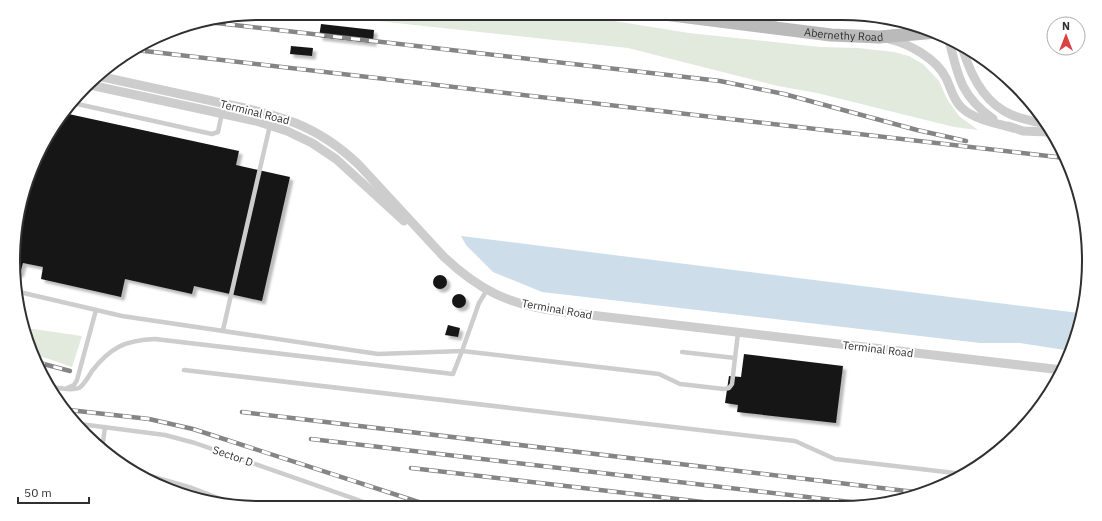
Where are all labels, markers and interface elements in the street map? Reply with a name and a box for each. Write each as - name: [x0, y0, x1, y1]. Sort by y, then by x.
- north arrow: [1046, 16, 1086, 56]
- text: N: [1062, 19, 1070, 33]
- street label: Abernethy Road: [803, 25, 884, 44]
- street label: Terminal Road: [219, 97, 291, 127]
- street label: Terminal Road: [521, 296, 593, 322]
- street label: Terminal Road: [842, 338, 914, 360]
- street label: Sector D: [211, 443, 255, 469]
- scale bar: [18, 479, 89, 505]
- text: 50 m: [24, 485, 52, 500]

